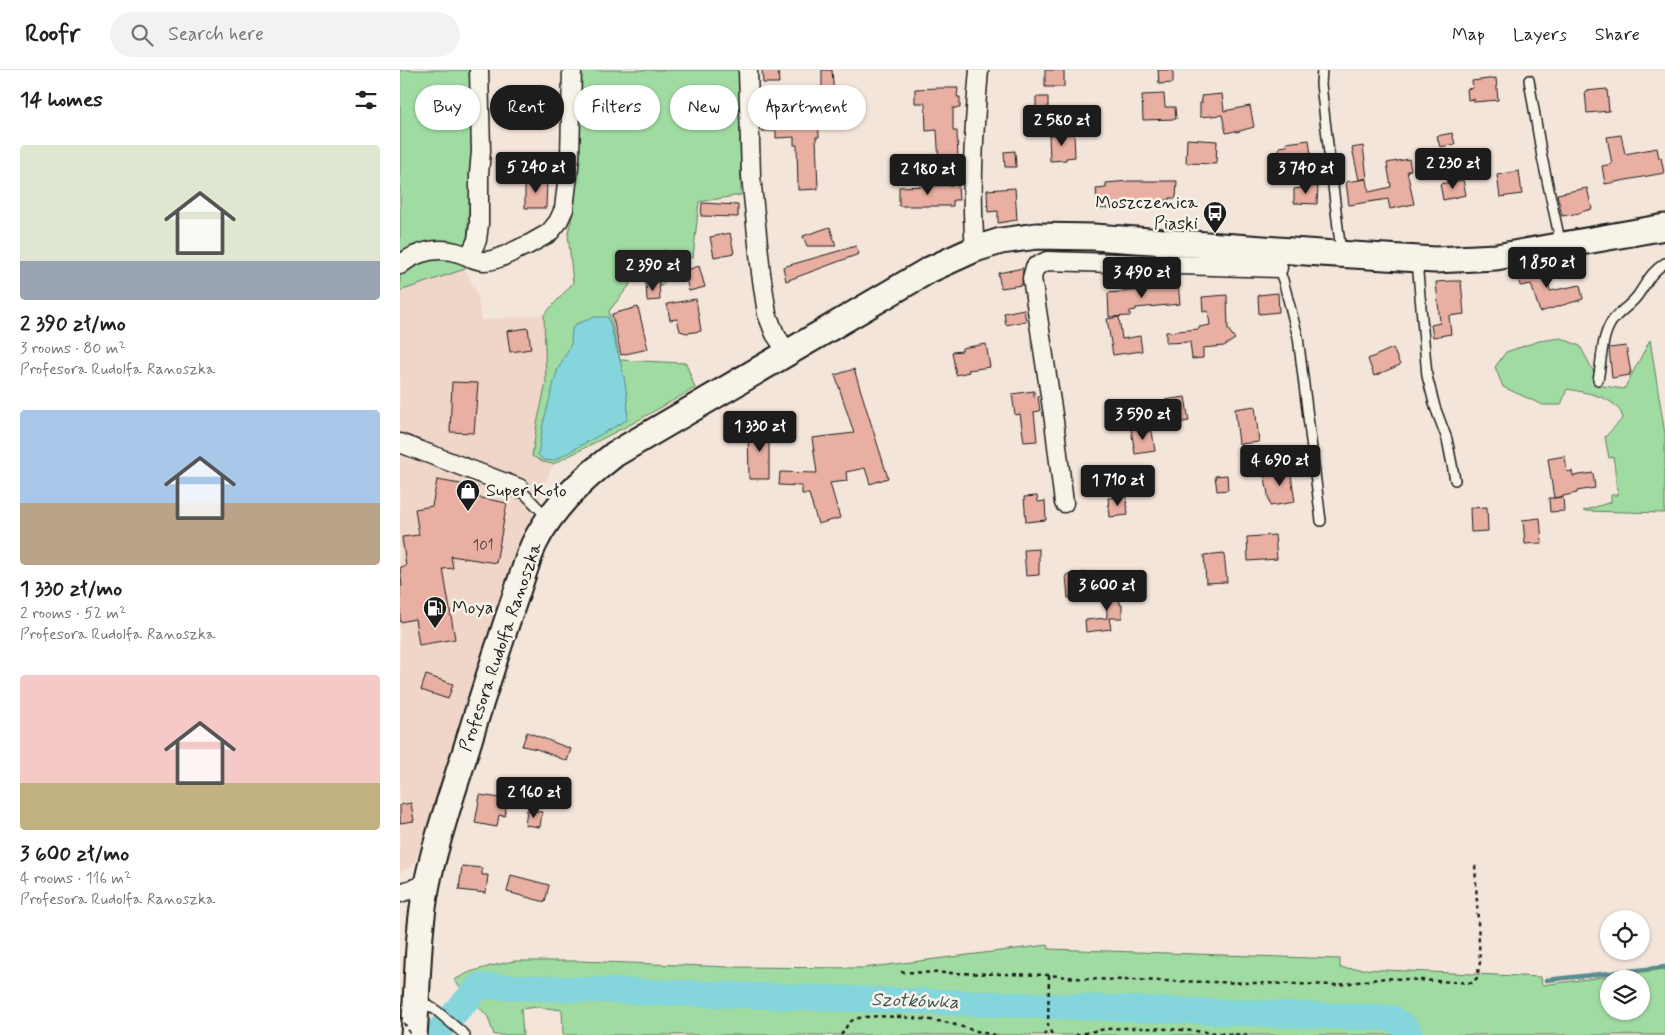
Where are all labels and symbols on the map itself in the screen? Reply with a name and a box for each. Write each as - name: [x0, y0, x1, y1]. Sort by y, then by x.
- pin: 2 580 zł: [1010, 104, 1114, 147]
- pin: 2 230 zł: [1401, 148, 1505, 190]
- pin: 5 240 zł: [484, 152, 588, 194]
- pin: 3 740 zł: [1254, 152, 1358, 195]
- pin: 2 180 zł: [876, 154, 980, 196]
- place label: Moszczenica Piaski: [1095, 191, 1198, 236]
- bus stop icon: Moszczenica Piaski: [1202, 200, 1228, 234]
- pin: 1 850 zł: [1495, 246, 1599, 289]
- pin: 2 390 zł: [601, 250, 705, 292]
- pin: 3 490 zł: [1090, 256, 1194, 299]
- pin: 3 590 zł: [1091, 398, 1195, 441]
- pin: 1 330 zł: [708, 410, 812, 453]
- pin: 4 690 zł: [1228, 444, 1332, 487]
- pin: 1 710 zł: [1066, 464, 1170, 507]
- shop icon: Super Koło: [455, 478, 481, 512]
- place label: Super Koło: [486, 479, 567, 503]
- house number: 101: [472, 536, 494, 556]
- street label: Profesora Rudolfa Ranoszka: [454, 539, 548, 755]
- pin: 3 600 zł: [1055, 570, 1159, 612]
- fuel station icon: Moya: [422, 595, 448, 629]
- place label: Moya: [452, 596, 493, 620]
- pin: 2 160 zł: [482, 776, 586, 819]
- water label: Szotkówka: [871, 987, 960, 1015]

